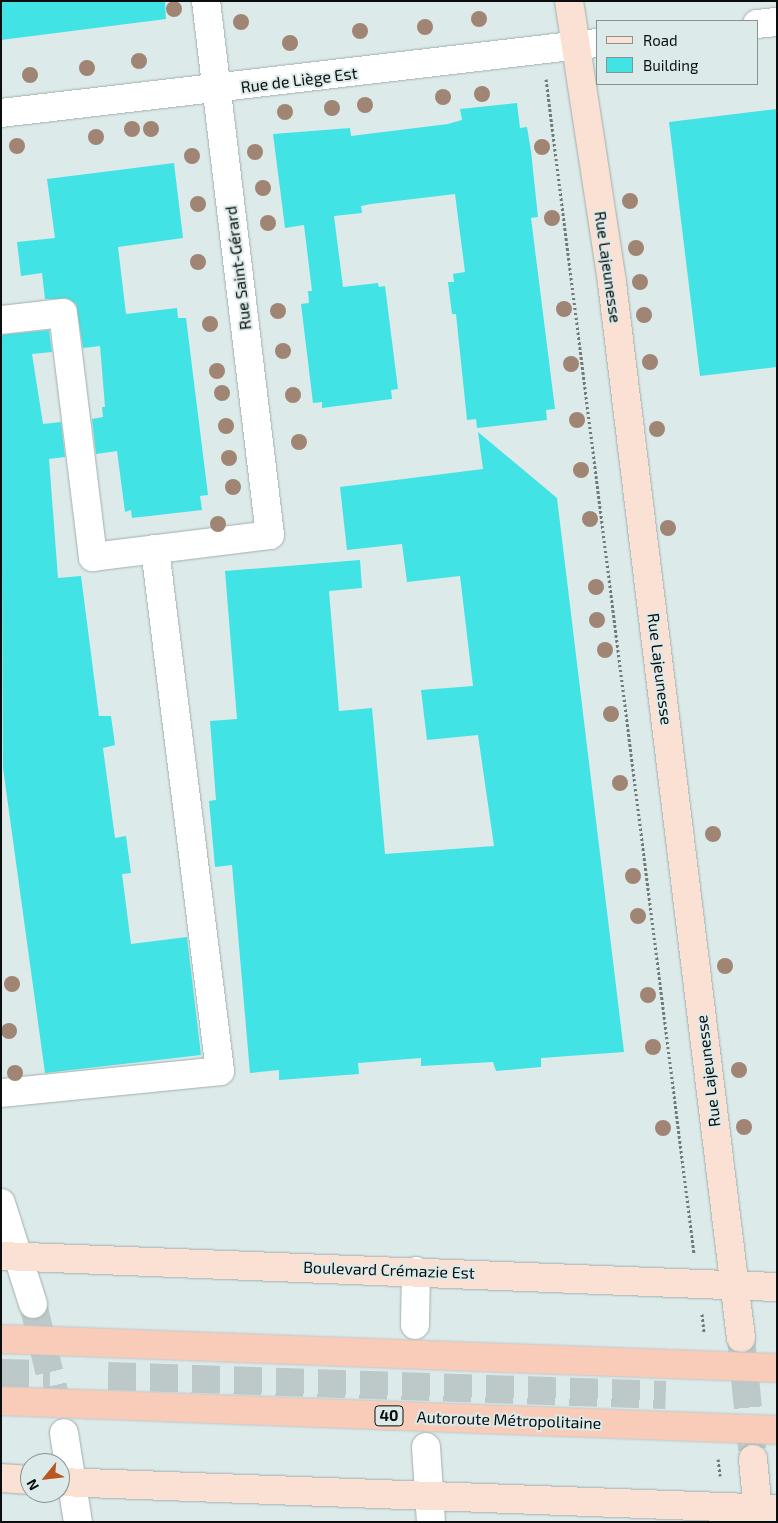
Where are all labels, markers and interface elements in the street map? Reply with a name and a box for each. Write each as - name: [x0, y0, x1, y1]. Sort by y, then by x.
- legend: [596, 20, 758, 85]
- text: Road: [643, 31, 678, 49]
- text: Building: [643, 56, 698, 74]
- street label: Rue de Liège Est: [240, 63, 358, 97]
- street label: Rue Saint-Gérard: [221, 205, 255, 331]
- street label: Rue Lajeunesse: [591, 210, 625, 324]
- street label: Rue Lajeunesse: [644, 612, 676, 726]
- street label: Rue Lajeunesse: [692, 1014, 724, 1128]
- street label: Boulevard Crémazie Est: [303, 1257, 475, 1283]
- road number: 40: [374, 1404, 404, 1428]
- street label: Autoroute Métropolitaine: [416, 1407, 602, 1433]
- north arrow: [20, 1453, 70, 1503]
- text: N: [22, 1476, 42, 1494]

